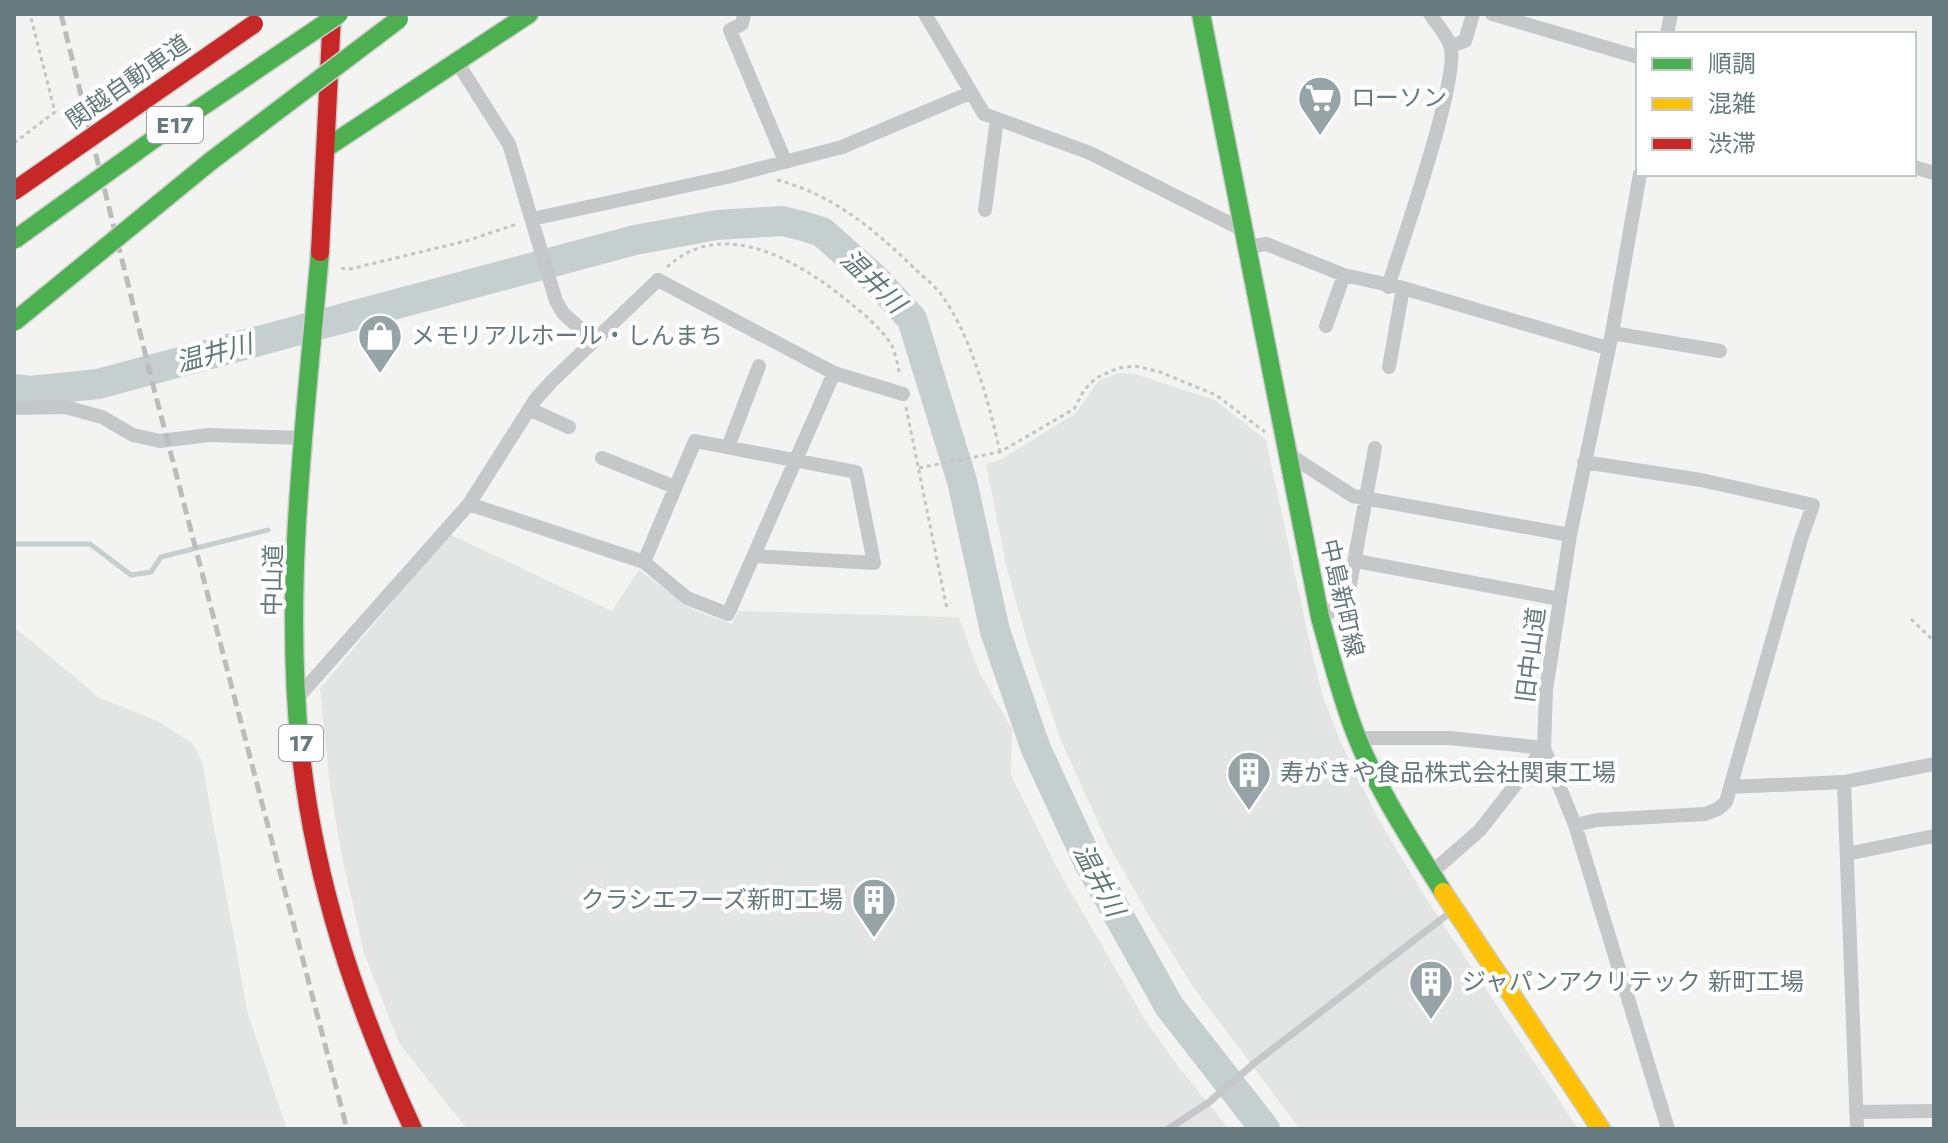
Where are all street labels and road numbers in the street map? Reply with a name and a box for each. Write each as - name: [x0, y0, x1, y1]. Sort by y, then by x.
- street label: 関越自動車道: [59, 26, 197, 137]
- road number: E17: [147, 107, 203, 143]
- street label: 中島新町線: [1312, 535, 1373, 660]
- street label: 中山道: [254, 544, 291, 616]
- street label: 旧中山道: [1507, 605, 1554, 705]
- road number: 17: [279, 725, 323, 761]

